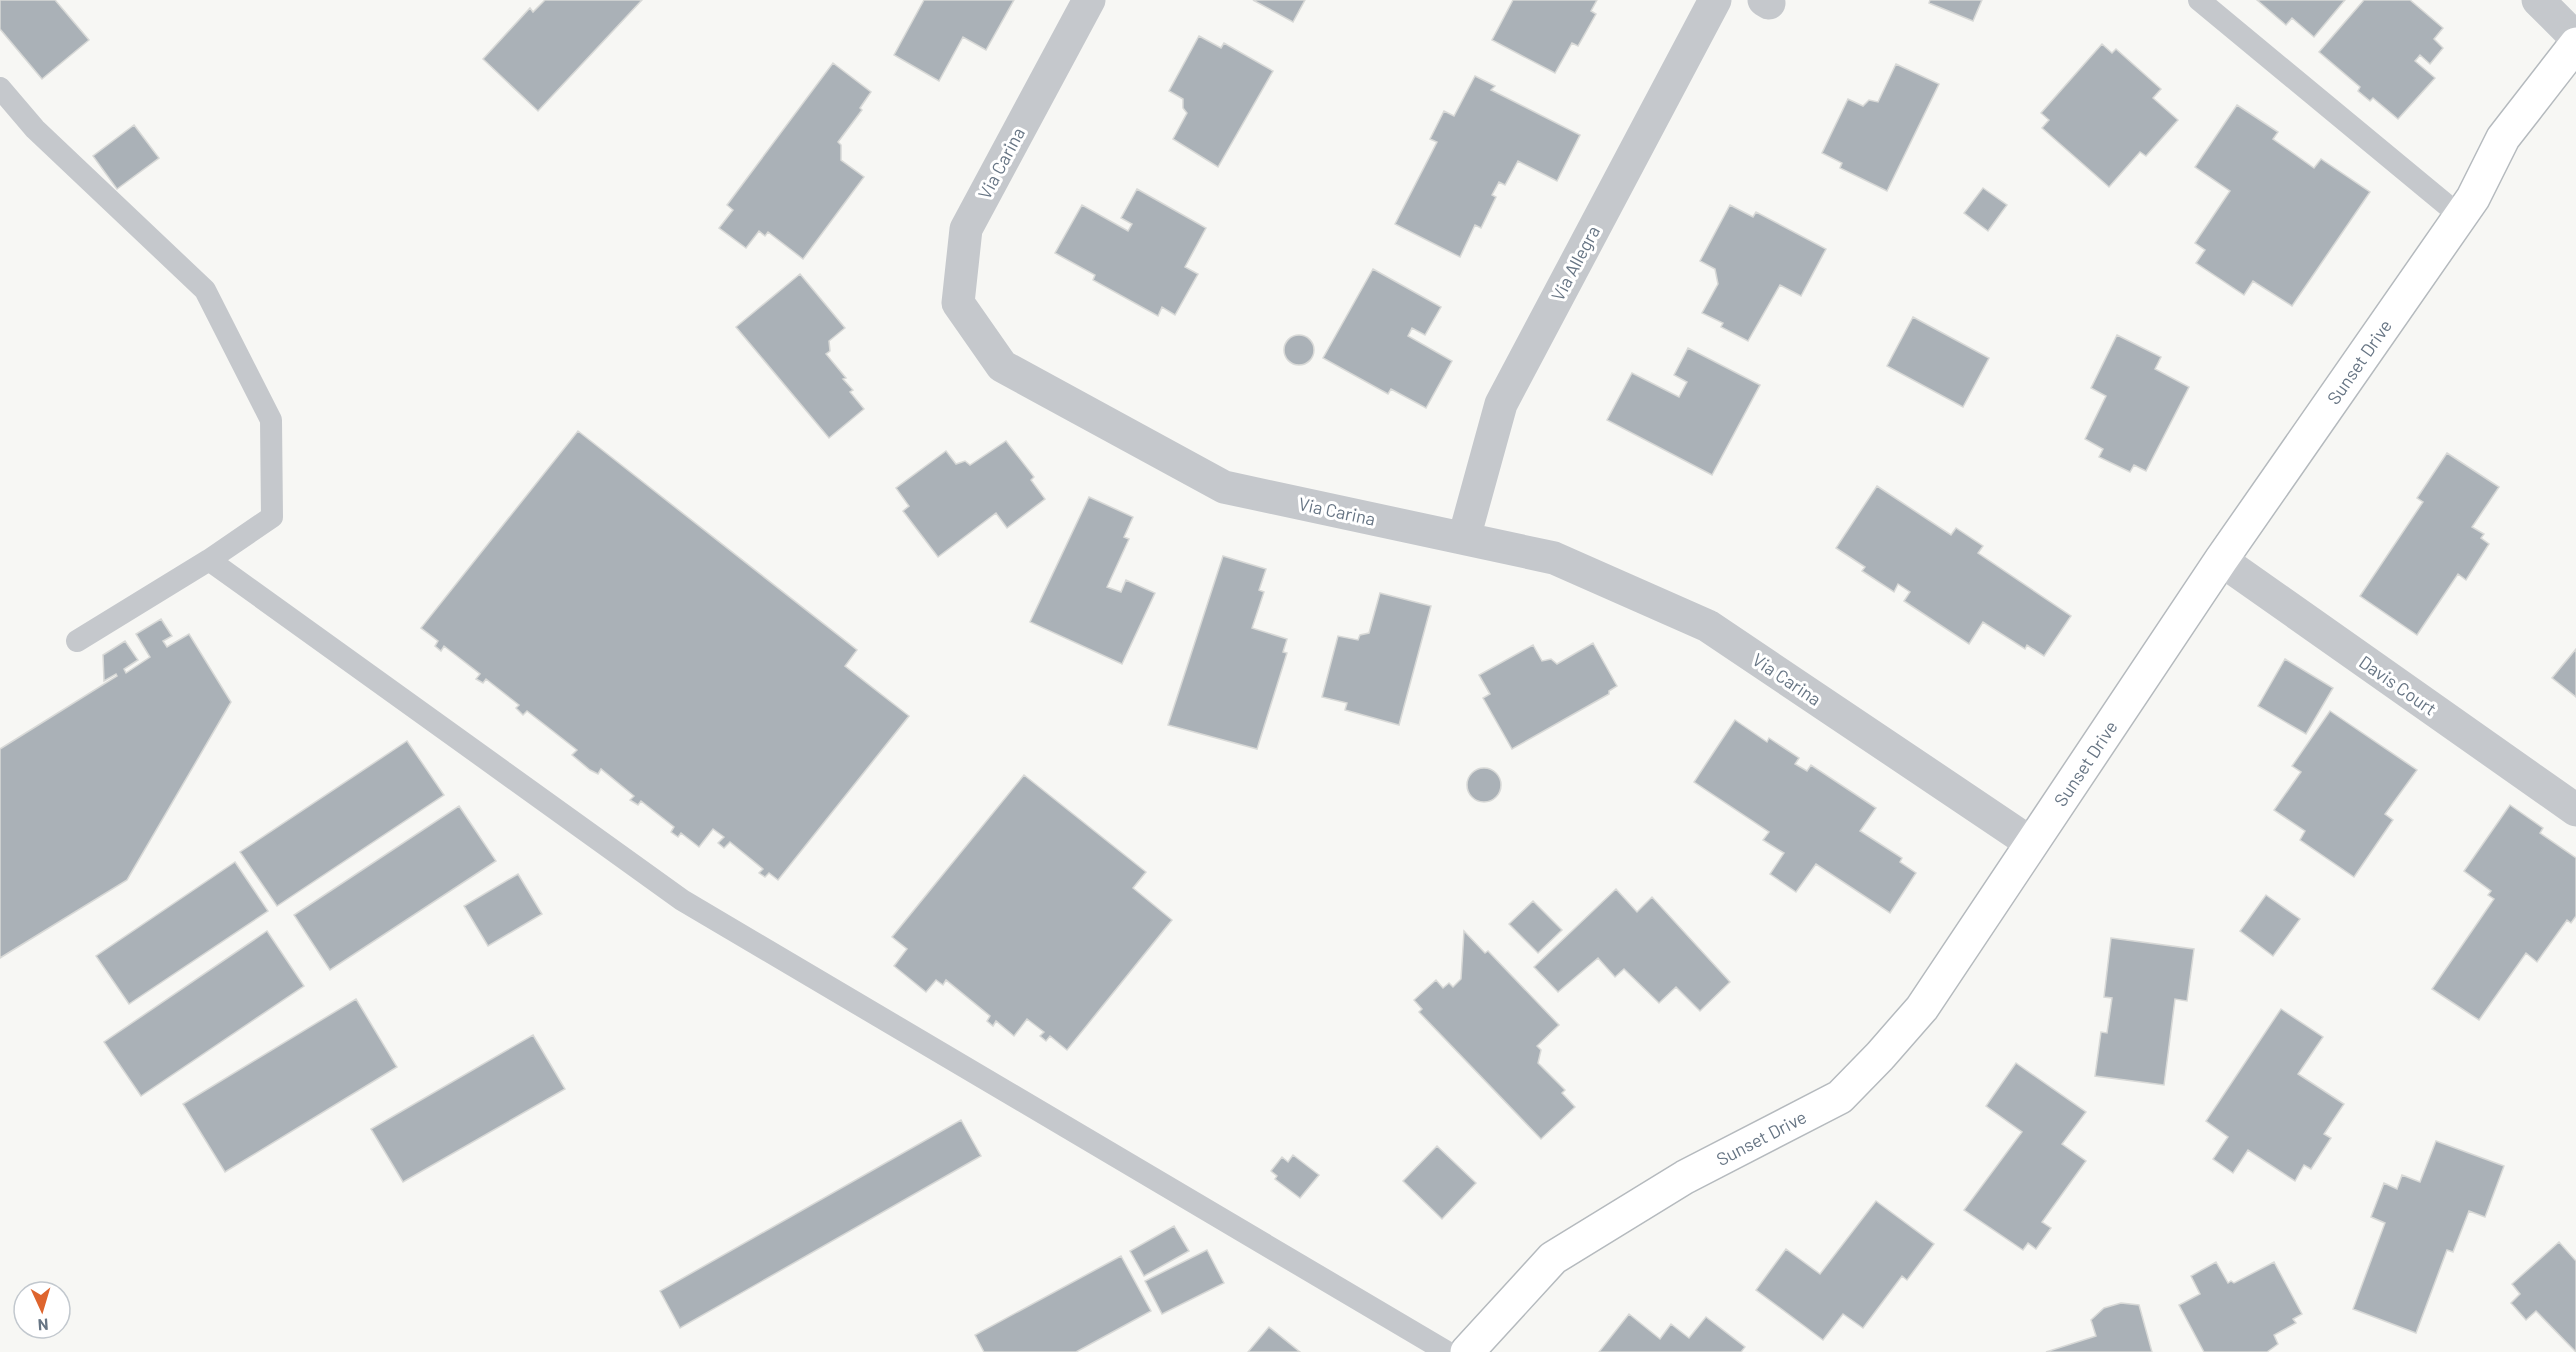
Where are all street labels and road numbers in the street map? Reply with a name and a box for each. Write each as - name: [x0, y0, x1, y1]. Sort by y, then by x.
- street label: Via Carina: [973, 123, 1029, 203]
- street label: Via Allegra: [1546, 222, 1604, 304]
- street label: Sunset Drive: [2322, 315, 2396, 408]
- street label: Via Carina: [1297, 492, 1377, 530]
- street label: Via Carina: [1749, 648, 1825, 710]
- street label: Davis Court: [2355, 650, 2441, 720]
- street label: Sunset Drive: [2049, 716, 2122, 810]
- street label: Sunset Drive: [1712, 1105, 1810, 1170]

